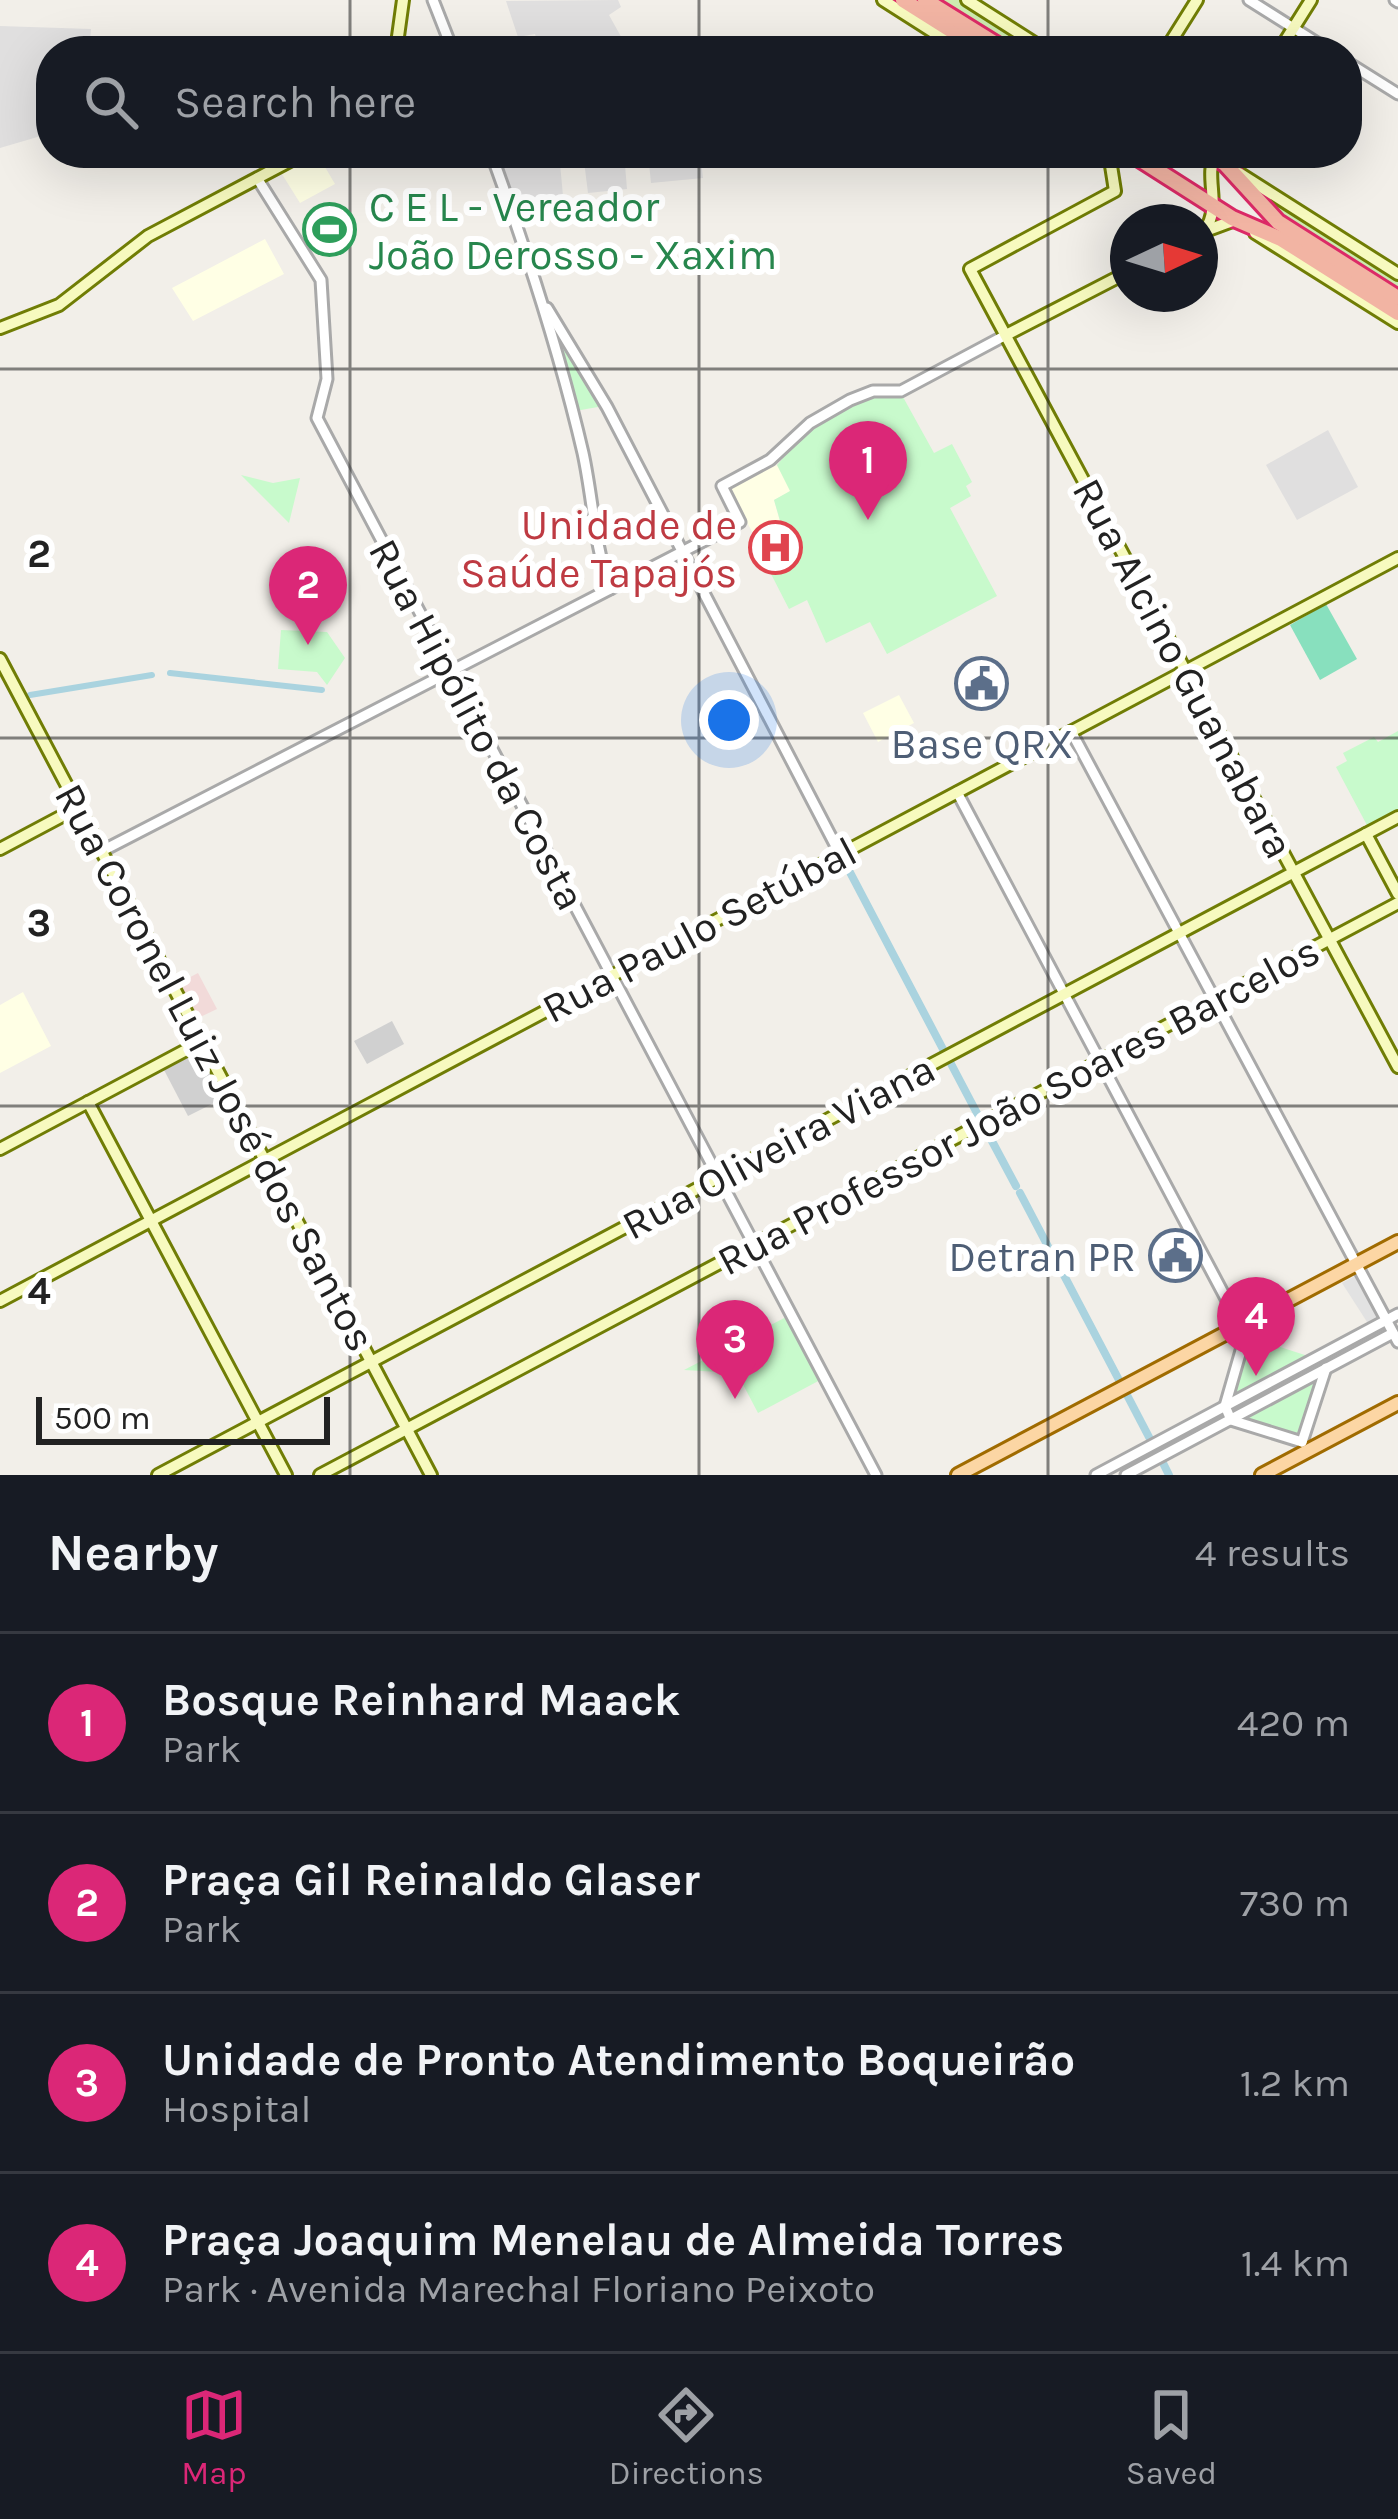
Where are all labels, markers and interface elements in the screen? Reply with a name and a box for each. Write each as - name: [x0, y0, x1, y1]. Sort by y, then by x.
- search box: [36, 36, 1362, 168]
- icon: search: [78, 69, 144, 135]
- text: Search here: [174, 76, 416, 128]
- place label: C E L - Vereador João Derosso - Xaxim: [369, 182, 777, 280]
- sports icon: C E L - Vereador João Derosso - Xaxim: [302, 202, 358, 258]
- north arrow: [1110, 204, 1218, 312]
- pin: 1: [829, 421, 907, 520]
- street label: Rua Alcino Guanabara: [1062, 470, 1304, 867]
- place label: Unidade de Saúde Tapajós: [460, 500, 737, 598]
- hospital icon: Unidade de Saúde Tapajós: [748, 520, 804, 576]
- street label: Rua Hipólito da Costa: [358, 530, 596, 919]
- text: 2: [27, 531, 51, 577]
- pin: 2: [269, 546, 347, 645]
- public building icon: Base QRX: [954, 656, 1010, 712]
- your location: [699, 690, 759, 750]
- place label: Base QRX: [891, 719, 1073, 769]
- street label: Rua Coronel Luiz José dos Santos: [44, 775, 386, 1360]
- street label: Rua Paulo Setúbal: [534, 826, 865, 1034]
- text: 3: [27, 900, 51, 946]
- street label: Rua Professor João Soares Barcelos: [709, 925, 1328, 1286]
- street label: Rua Oliveira Viana: [614, 1043, 943, 1250]
- public building icon: Detran PR: [1147, 1228, 1203, 1284]
- place label: Detran PR: [948, 1232, 1136, 1282]
- text: 4: [27, 1268, 51, 1314]
- pin: 4: [1217, 1277, 1295, 1376]
- pin: 3: [696, 1300, 774, 1399]
- scale bar: [36, 1391, 330, 1444]
- text: 500 m: [54, 1399, 151, 1437]
- text: Nearby: [48, 1523, 218, 1583]
- text: 4 results: [1195, 1530, 1350, 1576]
- text: Bosque Reinhard Maack: [162, 1674, 680, 1726]
- text: 1: [80, 1700, 94, 1746]
- text: 420 m: [1237, 1700, 1350, 1746]
- text: Park: [162, 1726, 241, 1772]
- text: Praça Gil Reinaldo Glaser: [162, 1854, 700, 1906]
- text: 2: [75, 1880, 99, 1926]
- text: 730 m: [1240, 1880, 1350, 1926]
- text: Park: [162, 1906, 241, 1952]
- text: Unidade de Pronto Atendimento Boqueirão: [162, 2034, 1075, 2086]
- text: 3: [75, 2060, 99, 2106]
- text: 1.2 km: [1240, 2060, 1350, 2106]
- text: Hospital: [162, 2086, 311, 2132]
- text: Praça Joaquim Menelau de Almeida Torres: [162, 2214, 1064, 2266]
- text: 4: [75, 2240, 99, 2286]
- text: 1.4 km: [1241, 2240, 1350, 2286]
- text: Park · Avenida Marechal Floriano Peixoto: [162, 2266, 875, 2312]
- tab: Map: [181, 2382, 247, 2492]
- tab: Directions: [609, 2382, 764, 2492]
- tab: Saved: [1126, 2382, 1217, 2492]

